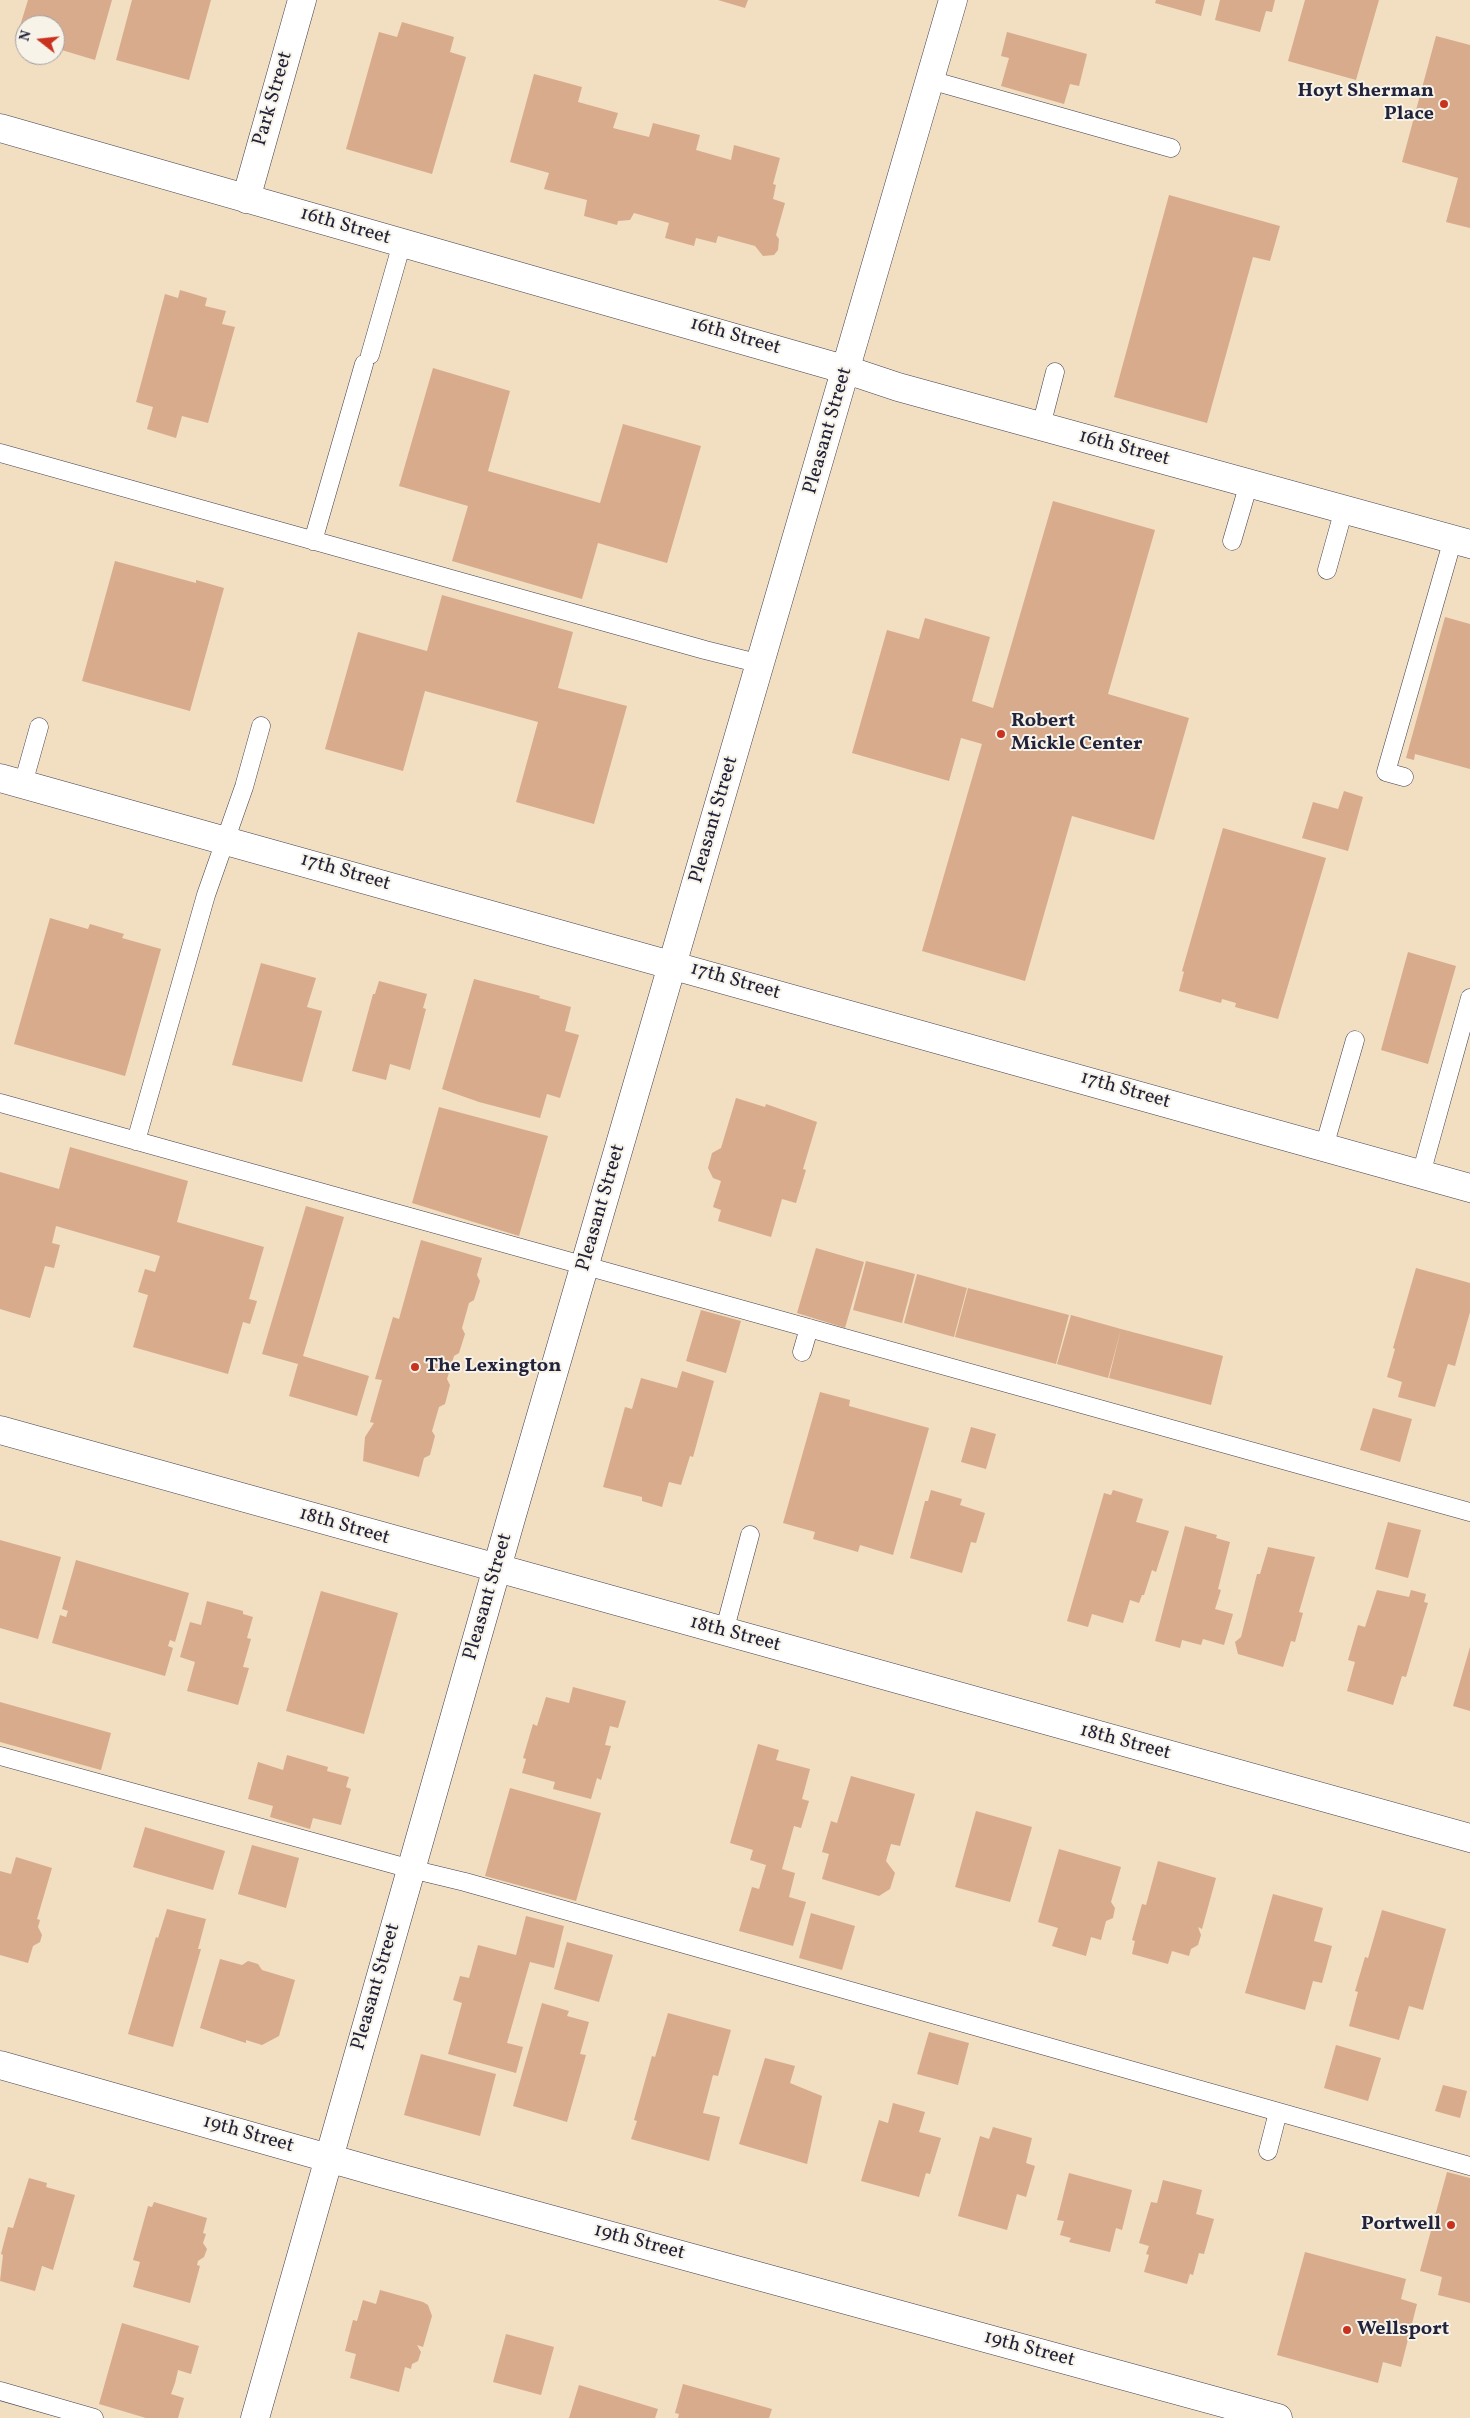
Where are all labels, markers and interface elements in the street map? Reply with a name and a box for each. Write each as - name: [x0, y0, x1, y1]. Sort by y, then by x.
- north arrow: [15, 15, 65, 65]
- text: N: [16, 29, 37, 44]
- street label: Park Street: [249, 49, 299, 149]
- place label: Hoyt Sherman Place: [1297, 80, 1434, 127]
- marker: Hoyt Sherman Place: [1438, 98, 1450, 110]
- street label: 16th Street: [297, 203, 393, 251]
- street label: 16th Street: [687, 313, 783, 361]
- street label: Pleasant Street: [799, 365, 859, 497]
- street label: 16th Street: [1076, 425, 1172, 473]
- place label: Robert Mickle Center: [1011, 710, 1143, 757]
- marker: Robert Mickle Center: [995, 728, 1007, 740]
- street label: Pleasant Street: [685, 754, 745, 886]
- street label: 17th Street: [297, 849, 393, 897]
- street label: 17th Street: [687, 958, 783, 1006]
- street label: 17th Street: [1077, 1067, 1173, 1115]
- street label: Pleasant Street: [572, 1142, 632, 1274]
- place label: The Lexington: [425, 1355, 561, 1379]
- marker: The Lexington: [409, 1361, 421, 1373]
- street label: 18th Street: [296, 1503, 392, 1551]
- street label: Pleasant Street: [459, 1531, 519, 1663]
- street label: 18th Street: [687, 1611, 783, 1659]
- street label: 18th Street: [1077, 1719, 1173, 1767]
- street label: Pleasant Street: [347, 1921, 407, 2053]
- street label: 19th Street: [200, 2111, 296, 2159]
- place label: Portwell: [1361, 2213, 1441, 2237]
- street label: 19th Street: [591, 2219, 687, 2267]
- marker: Portwell: [1445, 2219, 1457, 2231]
- place label: Wellsport: [1357, 2318, 1449, 2342]
- marker: Wellsport: [1341, 2324, 1353, 2336]
- street label: 19th Street: [981, 2326, 1077, 2374]

